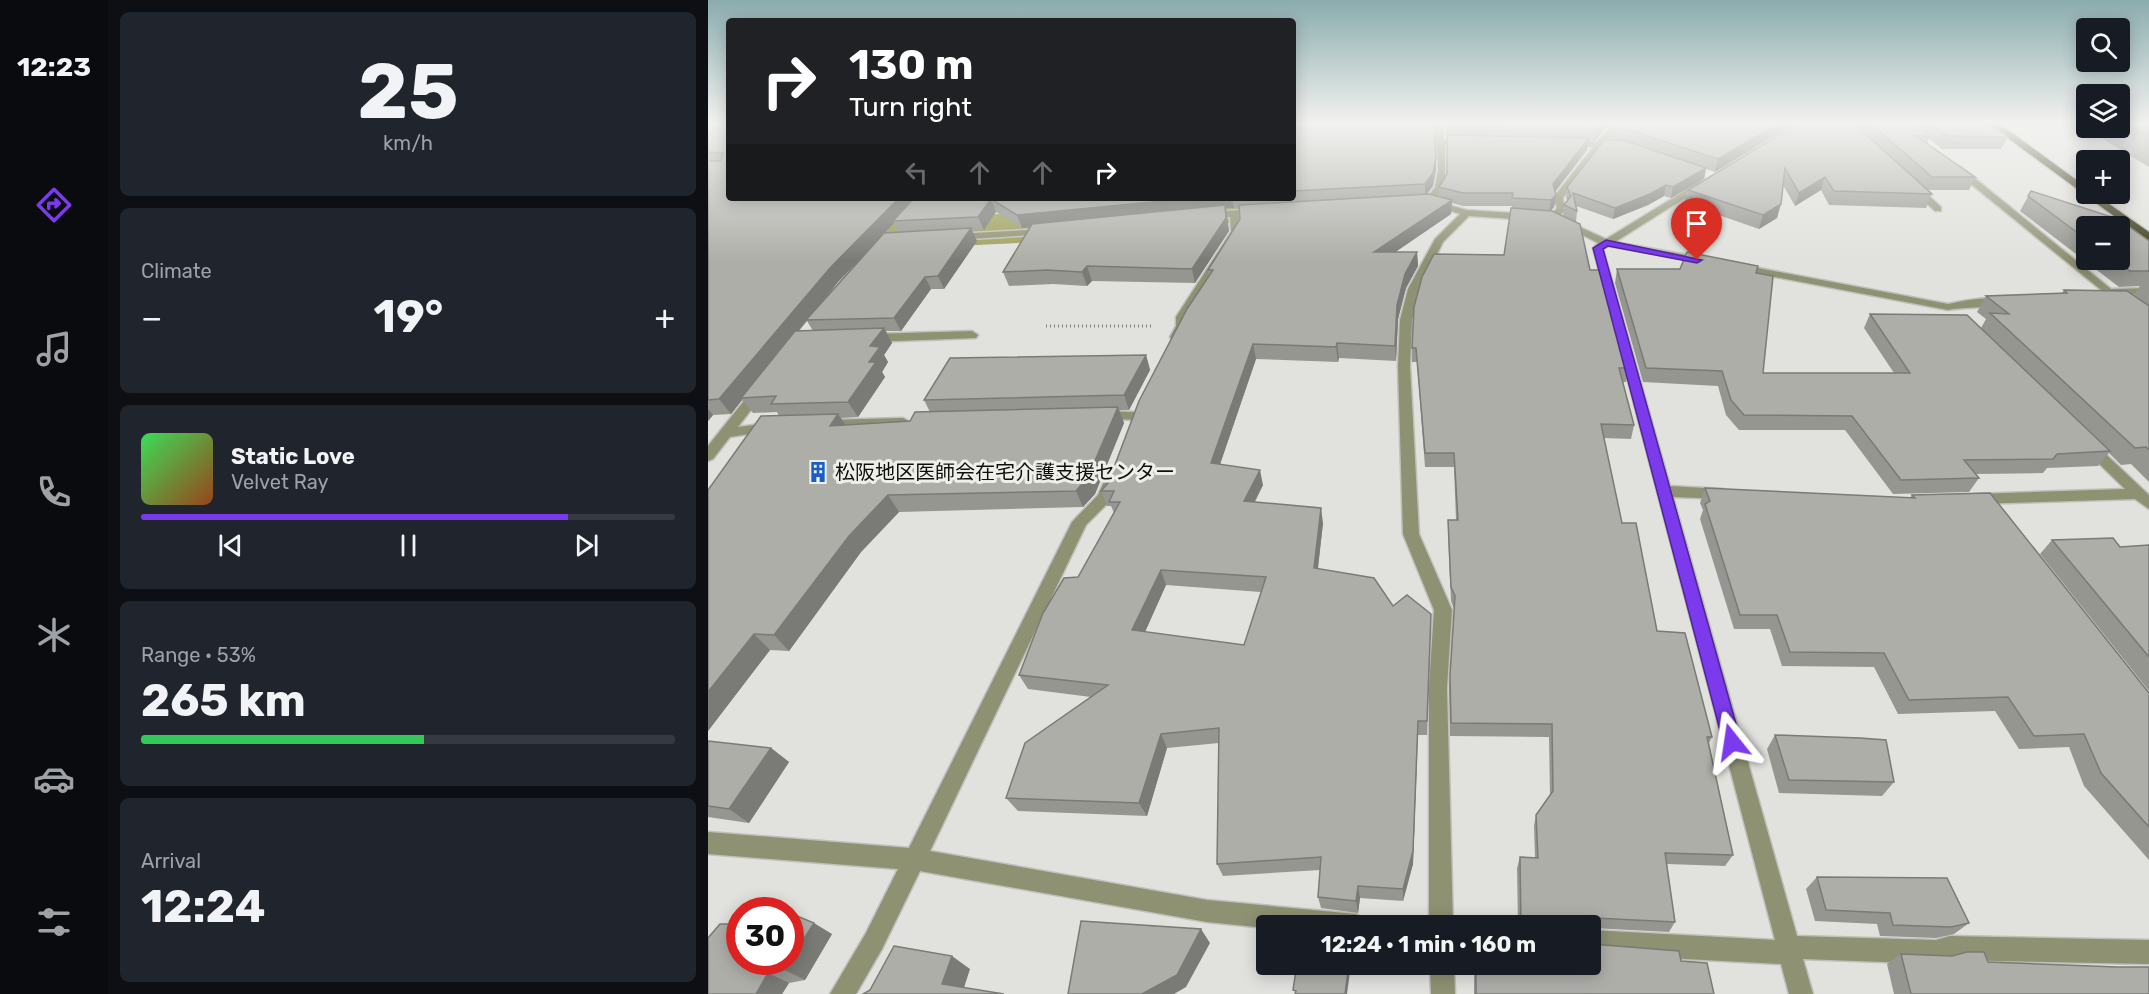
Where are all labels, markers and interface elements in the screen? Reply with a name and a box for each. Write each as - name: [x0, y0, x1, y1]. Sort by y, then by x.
- map controls: [2076, 18, 2130, 270]
- button: search: [2076, 18, 2130, 72]
- text: 130 m: [849, 40, 974, 90]
- icon: right: [750, 42, 828, 120]
- text: 25: [357, 45, 459, 138]
- text: 12:23: [17, 51, 91, 83]
- button: layers: [2076, 84, 2130, 138]
- text: Turn right: [849, 91, 972, 123]
- text: km/h: [383, 131, 433, 155]
- button: +: [2076, 150, 2130, 204]
- icon: left: [900, 156, 933, 189]
- icon: ahead: [963, 156, 996, 189]
- icon: ahead: [1026, 156, 1059, 189]
- icon: right: [1089, 156, 1122, 189]
- icon: directions: [33, 184, 75, 226]
- pin: [1671, 198, 1722, 260]
- icon: arrive: [1680, 207, 1713, 240]
- button: −: [2076, 216, 2130, 270]
- text: Climate: [141, 259, 212, 283]
- text: 19°: [374, 290, 443, 343]
- text: −: [141, 298, 162, 337]
- text: +: [654, 298, 675, 337]
- icon: music: [33, 328, 75, 370]
- text: Static Love: [231, 443, 355, 470]
- building icon: 松阪地区医師会在宅介護支援センター: [806, 460, 830, 484]
- place label: 松阪地区医師会在宅介護支援センター: [835, 460, 1175, 484]
- text: Velvet Ray: [231, 470, 329, 494]
- icon: phone: [33, 471, 75, 513]
- icon: previous: [214, 529, 247, 562]
- icon: pause: [392, 529, 425, 562]
- icon: next: [570, 529, 603, 562]
- icon: climate: [33, 614, 75, 656]
- text: Range · 53%: [141, 643, 256, 667]
- text: 265 km: [141, 674, 306, 727]
- position arrow: [1700, 710, 1764, 774]
- icon: car: [33, 758, 75, 800]
- text: Arrival: [141, 849, 201, 873]
- text: 12:24: [141, 880, 266, 933]
- speed limit sign: 30: [726, 897, 804, 975]
- icon: filters: [33, 901, 75, 943]
- text: 12:24 · 1 min · 160 m: [1321, 931, 1536, 958]

